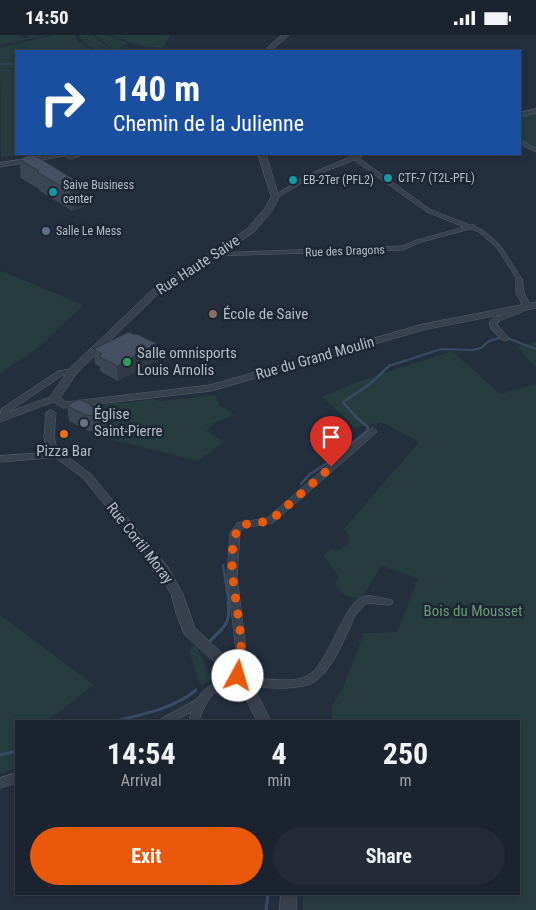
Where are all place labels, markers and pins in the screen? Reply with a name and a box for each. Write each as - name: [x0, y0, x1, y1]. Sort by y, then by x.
- place label: CTF-7 (T2L-PFL): [398, 171, 475, 185]
- marker: CTF-7 (T2L-PFL): [382, 172, 394, 184]
- place label: EB-2Ter (PFL2): [303, 173, 374, 187]
- marker: EB-2Ter (PFL2): [287, 174, 299, 186]
- place label: Saive Business center: [63, 178, 134, 206]
- marker: Saive Business center: [47, 186, 59, 198]
- place label: Salle Le Mess: [56, 224, 122, 238]
- marker: Salle Le Mess: [40, 225, 52, 237]
- place label: École de Saive: [223, 305, 308, 323]
- marker: École de Saive: [207, 308, 219, 320]
- place label: Salle omnisports Louis Arnolis: [137, 344, 237, 379]
- marker: Salle omnisports Louis Arnolis: [121, 356, 133, 368]
- place label: Église Saint-Pierre: [94, 405, 163, 440]
- pin: [310, 416, 352, 467]
- marker: Église Saint-Pierre: [78, 417, 90, 429]
- marker: Pizza Bar: [58, 428, 70, 440]
- place label: Pizza Bar: [36, 442, 92, 460]

